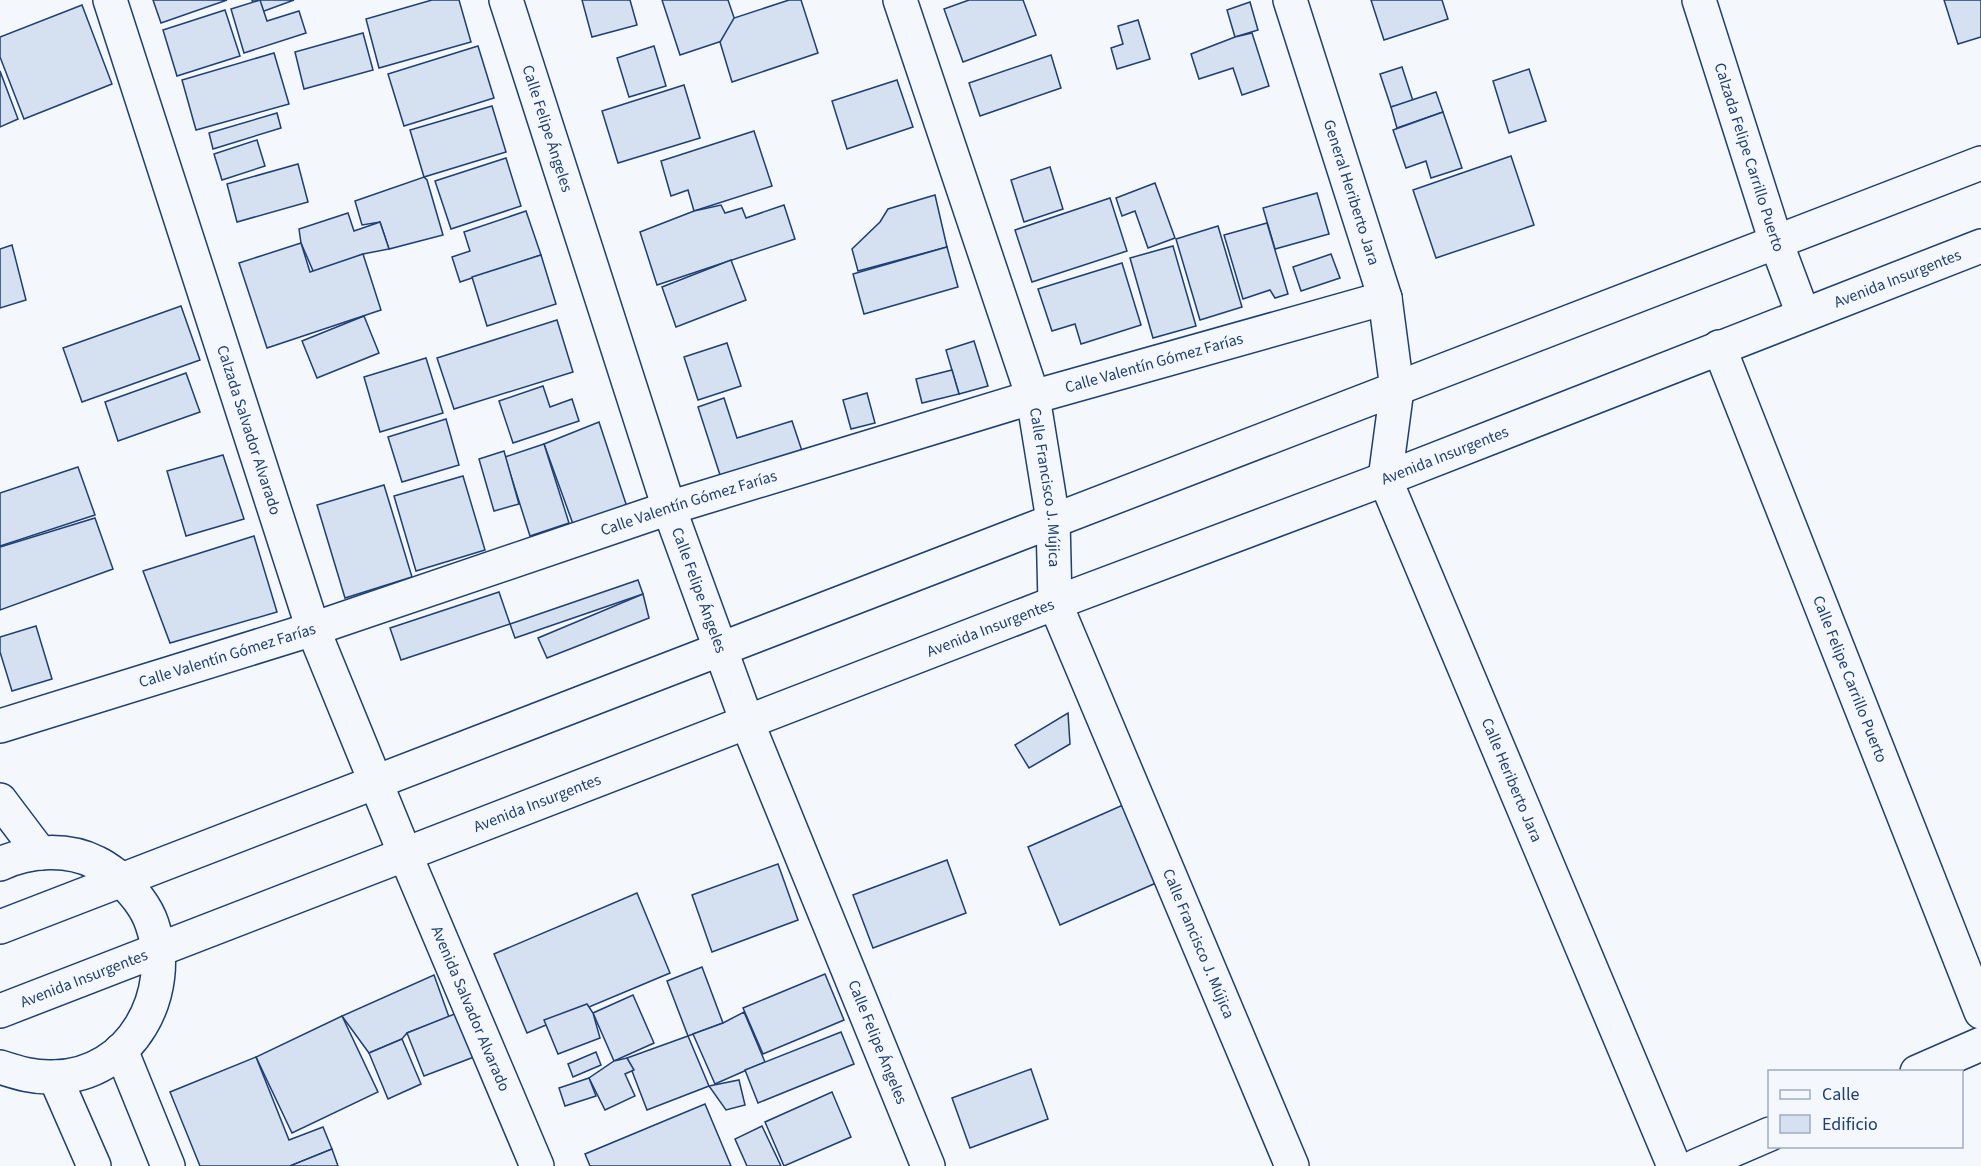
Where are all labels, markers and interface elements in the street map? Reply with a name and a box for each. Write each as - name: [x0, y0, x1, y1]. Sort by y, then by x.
- street label: Calzada Felipe Carrillo Puerto: [1709, 60, 1790, 255]
- street label: Calle Felipe Ángeles: [517, 62, 578, 195]
- street label: General Heriberto Jara: [1318, 117, 1385, 268]
- street label: Avenida Insurgentes: [1831, 244, 1965, 313]
- street label: Calle Valentín Gómez Farías: [1062, 327, 1246, 398]
- street label: Calzada Salvador Alvarado: [211, 342, 287, 518]
- street label: Calle Francisco J. Mújica: [1024, 406, 1065, 567]
- street label: Avenida Insurgentes: [1378, 421, 1512, 490]
- street label: Calle Valentín Gómez Farías: [597, 465, 780, 542]
- street label: Calle Felipe Ángeles: [666, 524, 732, 656]
- street label: Calle Felipe Carrillo Puerto: [1807, 592, 1893, 766]
- street label: Avenida Insurgentes: [924, 593, 1058, 663]
- street label: Calle Valentín Gómez Farías: [136, 618, 319, 693]
- street label: Calle Heriberto Jara: [1476, 715, 1548, 846]
- street label: Avenida Insurgentes: [470, 769, 604, 838]
- street label: Calle Francisco J. Mújica: [1157, 865, 1240, 1022]
- street label: Avenida Salvador Alvarado: [426, 922, 515, 1095]
- street label: Avenida Insurgentes: [17, 944, 151, 1013]
- street label: Calle Felipe Ángeles: [842, 977, 913, 1108]
- legend: [1768, 1070, 1963, 1148]
- text: Calle: [1822, 1082, 1860, 1107]
- text: Edificio: [1822, 1112, 1878, 1137]

